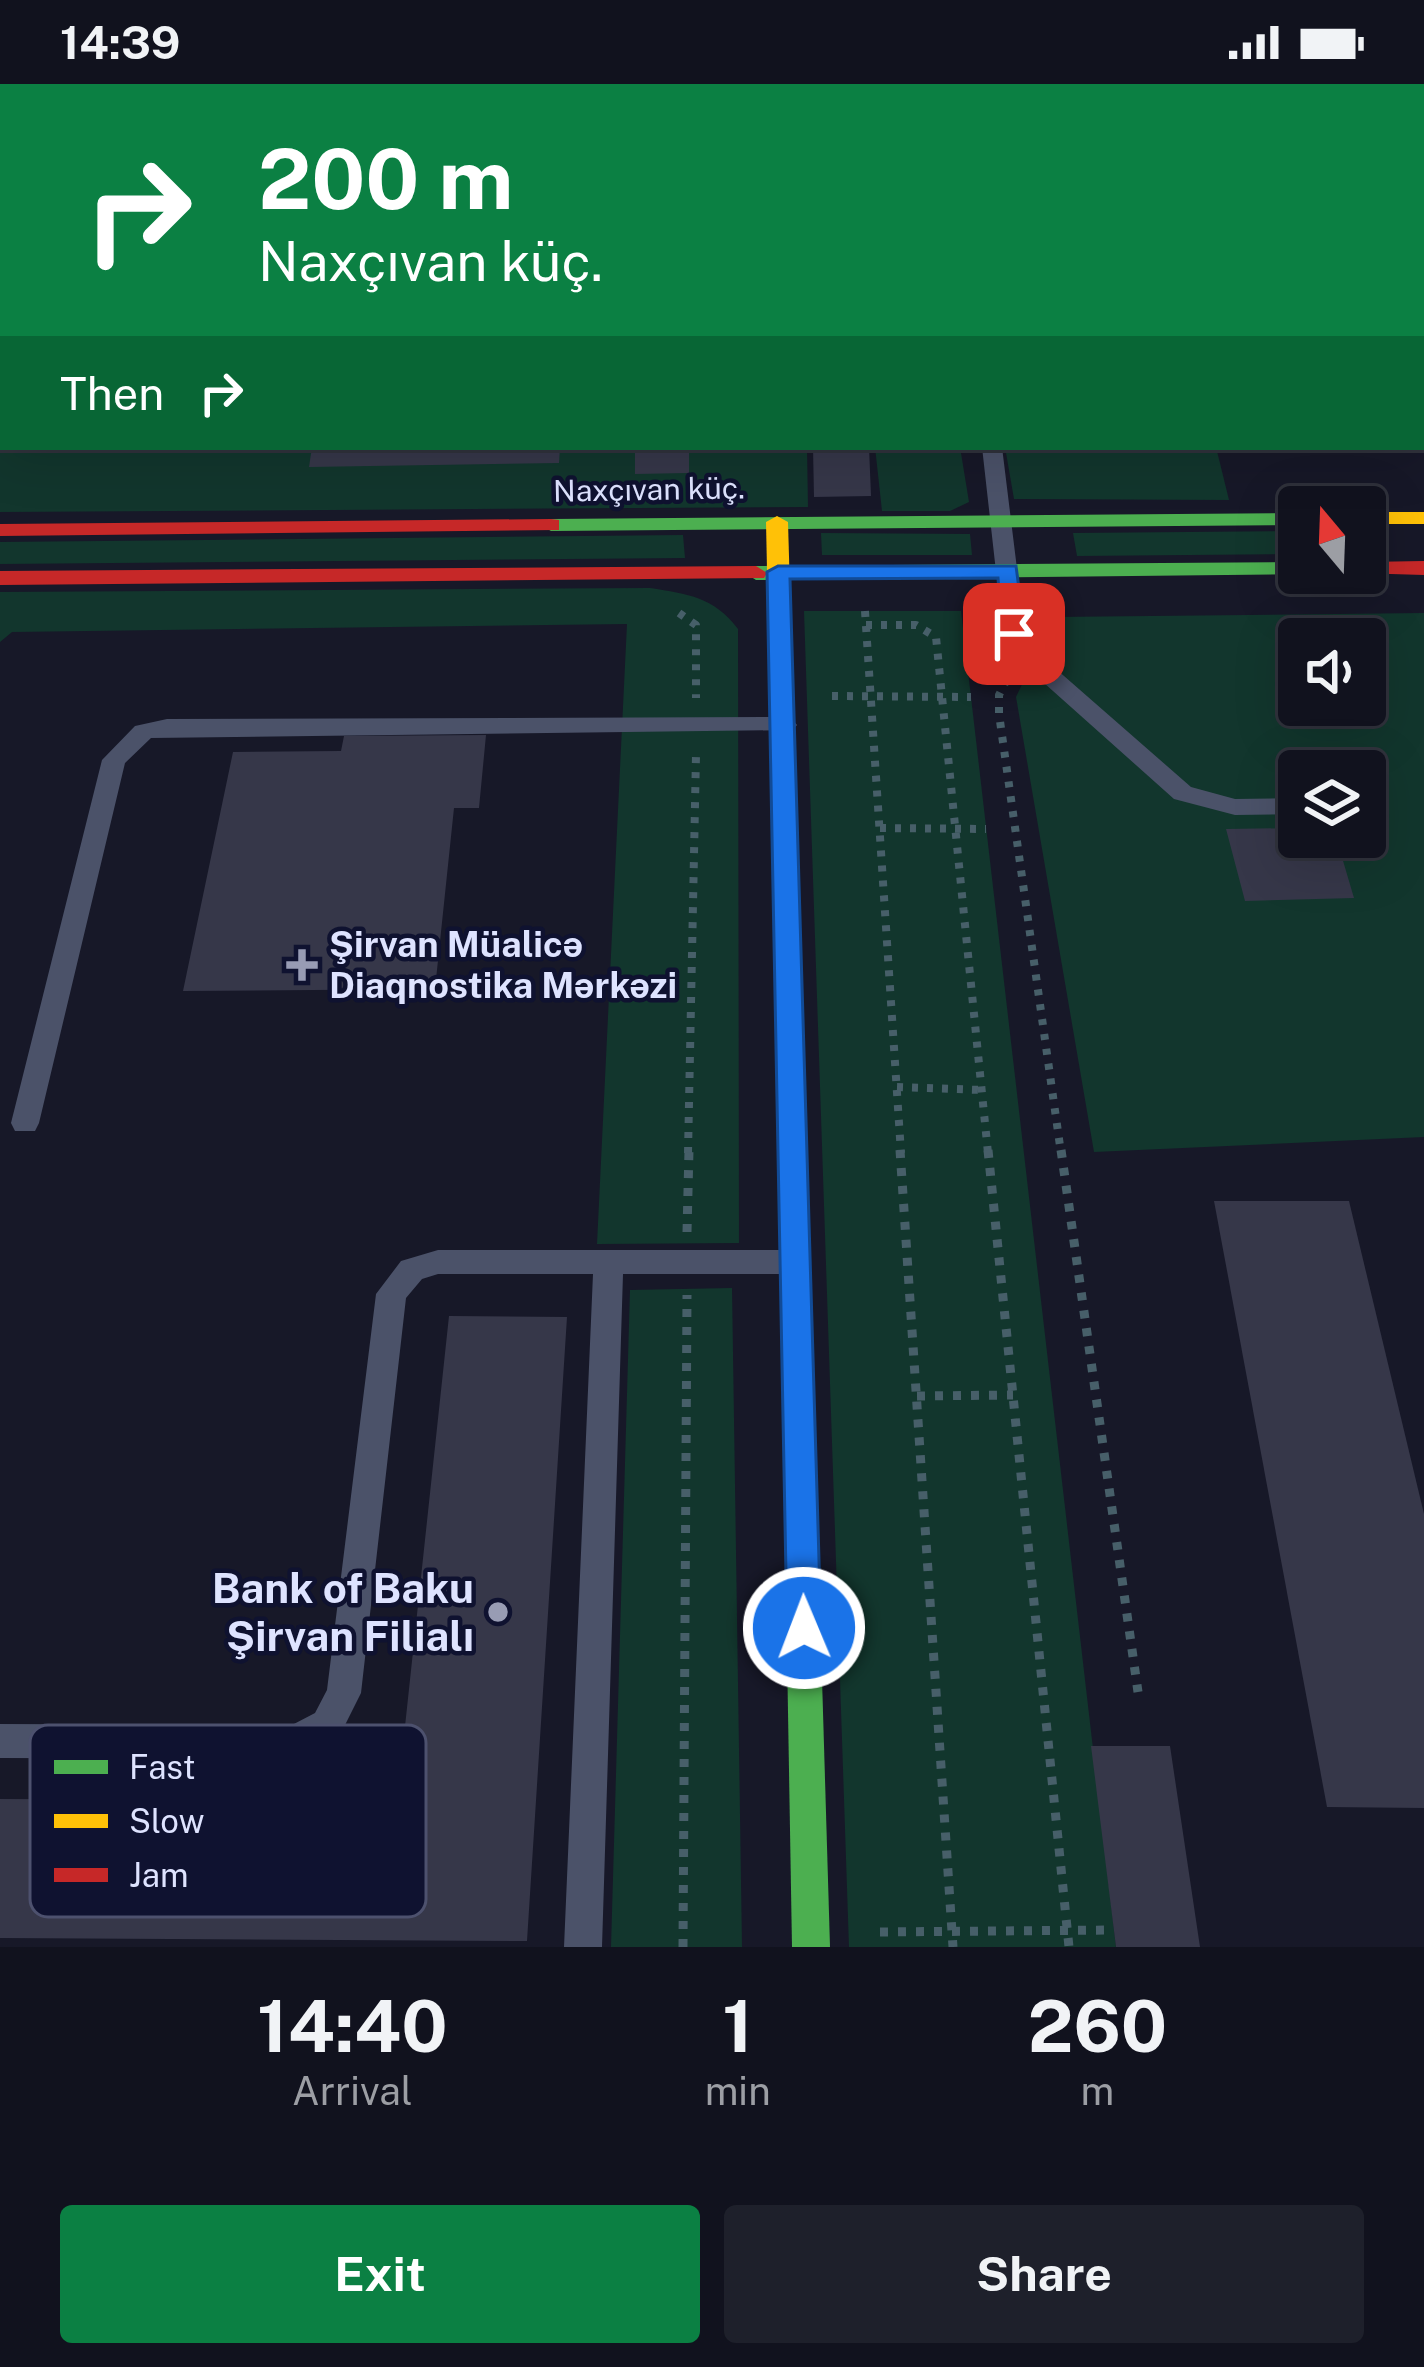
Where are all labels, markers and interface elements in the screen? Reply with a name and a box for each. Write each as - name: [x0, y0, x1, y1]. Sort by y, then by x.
- text: 14:39: [60, 16, 180, 69]
- text: 200 m: [258, 129, 514, 228]
- icon: right: [60, 132, 216, 288]
- text: Naxçıvan küç.: [258, 230, 603, 293]
- icon: right: [188, 360, 254, 426]
- text: Then: [60, 367, 164, 420]
- street label: Naxçıvan küç.: [553, 469, 745, 509]
- north arrow: [1278, 486, 1386, 594]
- map controls: [1278, 486, 1386, 858]
- pin: [963, 583, 1065, 685]
- icon: arrive: [981, 601, 1047, 667]
- button: sound: [1278, 618, 1386, 726]
- button: layers: [1278, 750, 1386, 858]
- place label: Şirvan Müalicə Diaqnostika Mərkəzi: [329, 923, 677, 1006]
- marker: Şirvan Müalicə Diaqnostika Mərkəzi: [286, 949, 318, 981]
- place label: Bank of Baku Şirvan Filialı: [212, 1563, 474, 1660]
- position arrow: [741, 1565, 867, 1691]
- marker: Bank of Baku Şirvan Filialı: [485, 1599, 511, 1625]
- legend: [30, 1725, 426, 1917]
- text: Fast: [129, 1748, 196, 1786]
- text: Slow: [129, 1802, 204, 1840]
- text: Jam: [129, 1856, 189, 1894]
- text: 14:40: [257, 1984, 448, 2068]
- text: 1: [722, 1984, 753, 2068]
- text: 260: [1028, 1984, 1167, 2068]
- text: Arrival: [292, 2068, 413, 2114]
- text: min: [705, 2068, 771, 2114]
- text: m: [1081, 2068, 1114, 2114]
- button: Exit: [60, 2205, 700, 2343]
- button: Share: [724, 2205, 1364, 2343]

